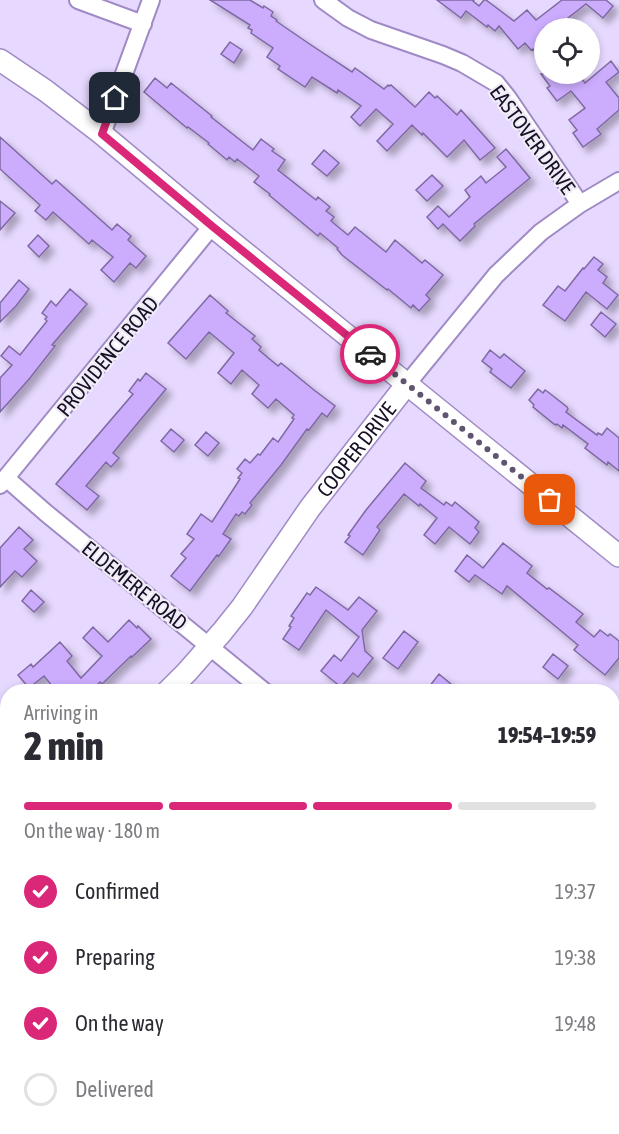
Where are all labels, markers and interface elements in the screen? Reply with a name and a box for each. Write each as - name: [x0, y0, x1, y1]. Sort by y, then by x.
- map controls: [534, 18, 600, 84]
- button: locate: [534, 18, 600, 84]
- pin: [89, 72, 140, 123]
- street label: EASTOVER DRIVE: [486, 80, 580, 198]
- icon: home: [98, 81, 131, 114]
- street label: PROVIDENCE ROAD: [51, 291, 163, 421]
- courier: [340, 324, 400, 384]
- icon: car: [354, 338, 387, 371]
- street label: COOPER DRIVE: [312, 397, 400, 501]
- pin: [524, 474, 575, 525]
- icon: bag: [533, 483, 566, 516]
- street label: ELDEMERE ROAD: [78, 535, 192, 635]
- text: Arriving in: [24, 701, 98, 724]
- text: 19:54–19:59: [498, 722, 596, 748]
- text: 2 min: [24, 724, 104, 768]
- text: On the way · 180 m: [24, 819, 160, 842]
- icon: check: [24, 875, 57, 908]
- text: Confirmed: [75, 878, 160, 904]
- text: 19:37: [555, 880, 596, 903]
- icon: check: [24, 941, 57, 974]
- text: Preparing: [75, 944, 155, 970]
- text: 19:38: [555, 946, 596, 969]
- icon: check: [24, 1007, 57, 1040]
- text: On the way: [75, 1010, 164, 1036]
- text: 19:48: [555, 1012, 596, 1035]
- text: Delivered: [75, 1076, 154, 1102]

